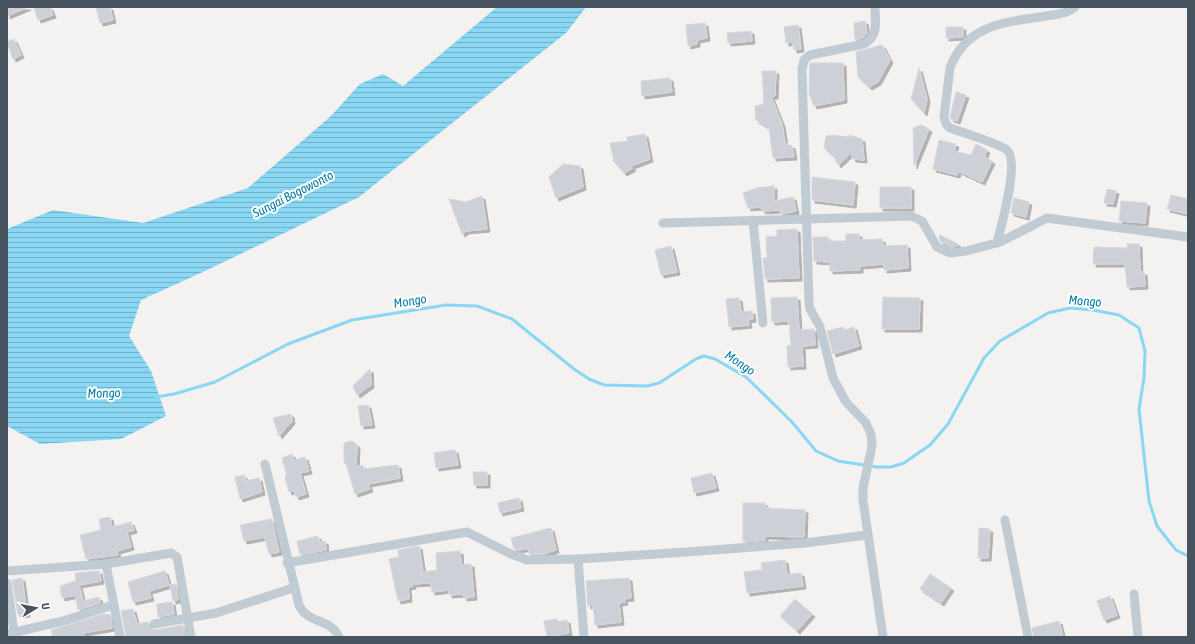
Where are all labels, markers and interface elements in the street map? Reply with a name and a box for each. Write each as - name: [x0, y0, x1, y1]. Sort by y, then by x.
- water label: Sungai Bogowonto: [249, 167, 336, 221]
- water label: Mongo: [392, 291, 428, 311]
- water label: Mongo: [1068, 292, 1102, 310]
- water label: Mongo: [722, 348, 758, 378]
- water label: Mongo: [87, 385, 121, 401]
- north arrow: [16, 588, 56, 628]
- text: U: [39, 602, 52, 611]

